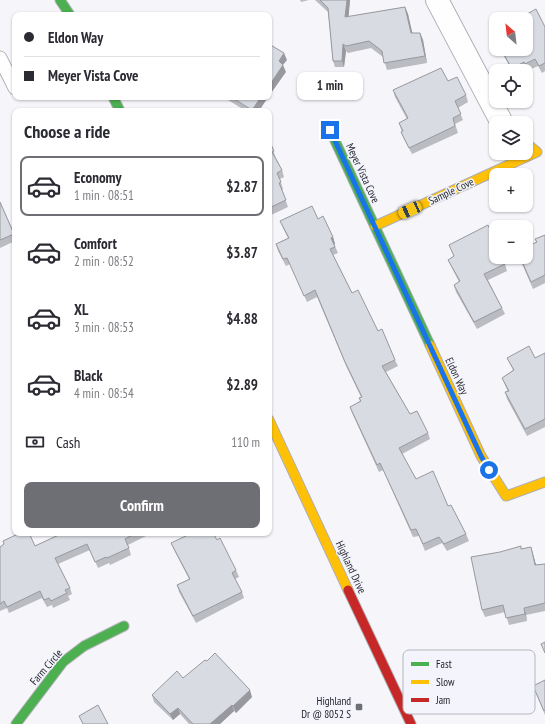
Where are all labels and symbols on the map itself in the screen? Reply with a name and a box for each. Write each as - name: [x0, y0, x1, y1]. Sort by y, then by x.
- north arrow: [489, 12, 533, 56]
- callout: 1 min: [297, 72, 363, 100]
- route end: [321, 121, 339, 139]
- street label: Meyer Vista Cove: [343, 141, 383, 205]
- street label: Sample Cove: [426, 174, 476, 208]
- car: [397, 200, 423, 220]
- street label: Eldon Way: [442, 355, 472, 398]
- route start: [480, 461, 498, 479]
- street label: Highland Drive: [333, 538, 370, 596]
- street label: Farm Circle: [27, 646, 66, 688]
- legend: [403, 650, 535, 714]
- text: Fast: [436, 657, 452, 671]
- text: Slow: [436, 675, 455, 689]
- text: Jam: [435, 693, 450, 707]
- place label: Highland Dr @ 8052 S: [301, 694, 351, 721]
- marker: Highland Dr @ 8052 S: [354, 702, 364, 712]

